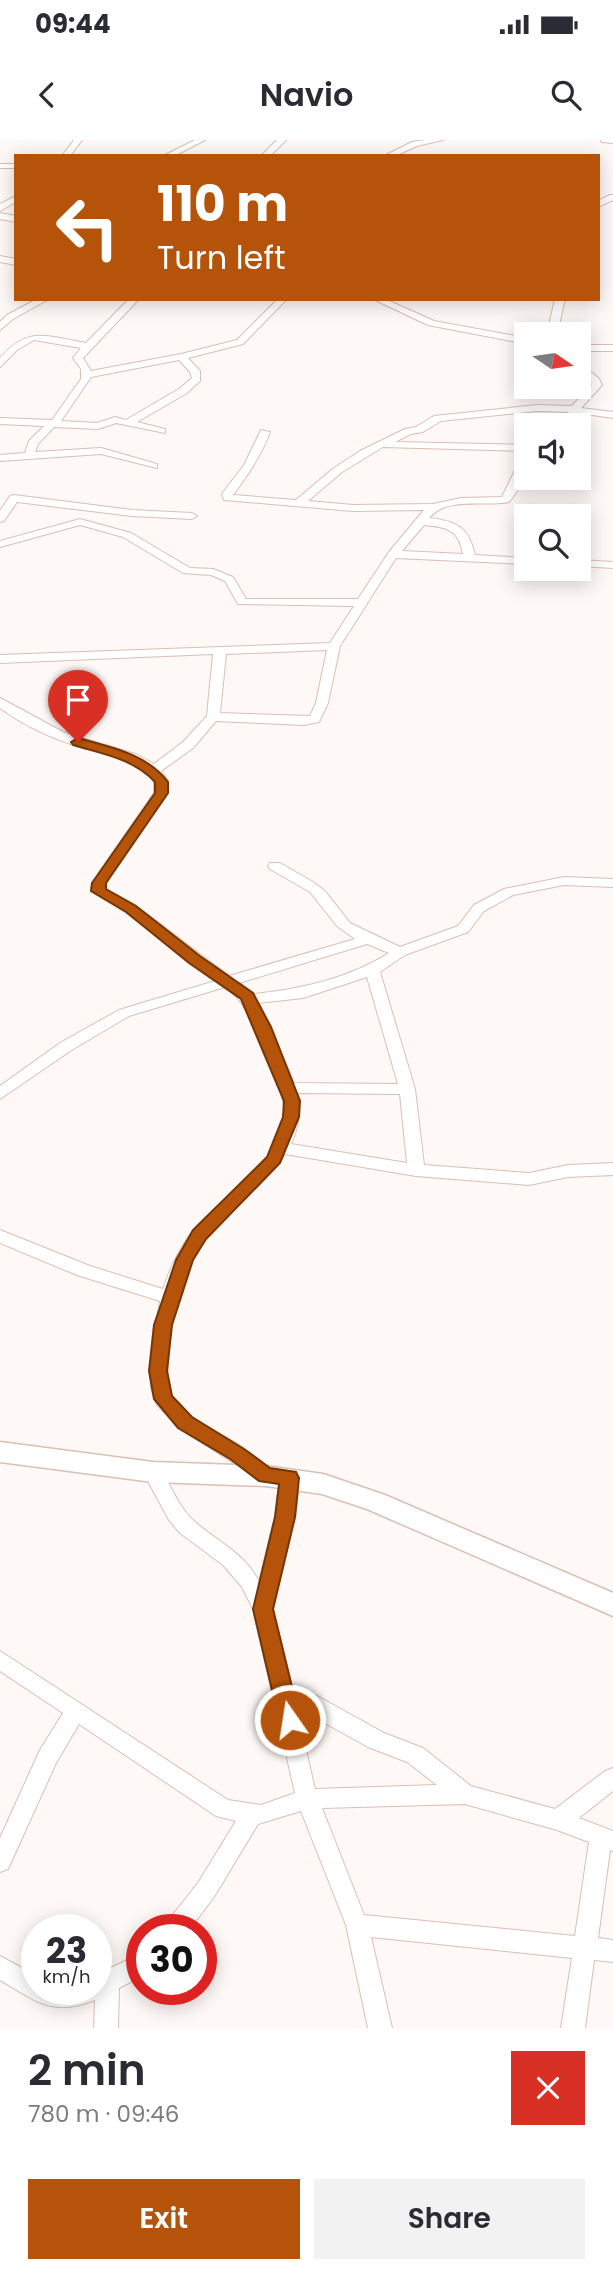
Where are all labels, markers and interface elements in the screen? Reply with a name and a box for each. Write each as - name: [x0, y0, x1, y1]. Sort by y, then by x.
- text: 09:44: [35, 6, 111, 42]
- text: Navio: [260, 72, 353, 117]
- icon: back: [28, 76, 66, 114]
- icon: search: [547, 76, 585, 114]
- text: 110 m: [157, 170, 288, 238]
- icon: left: [42, 182, 133, 273]
- text: Turn left: [157, 235, 286, 280]
- north arrow: [514, 322, 592, 399]
- map controls: [514, 322, 591, 581]
- button: sound: [514, 413, 591, 490]
- button: search: [514, 504, 591, 581]
- pin: [48, 670, 108, 742]
- icon: arrive: [59, 681, 97, 719]
- position arrow: [253, 1683, 327, 1757]
- speed limit sign: 30: [126, 1914, 217, 2005]
- text: 23: [46, 1926, 87, 1975]
- text: km/h: [43, 1964, 90, 1989]
- text: 2 min: [28, 2041, 146, 2100]
- button: close: [511, 2051, 585, 2125]
- text: 780 m · 09:46: [28, 2098, 179, 2130]
- button: Exit: [28, 2179, 300, 2259]
- button: Share: [314, 2179, 585, 2259]

